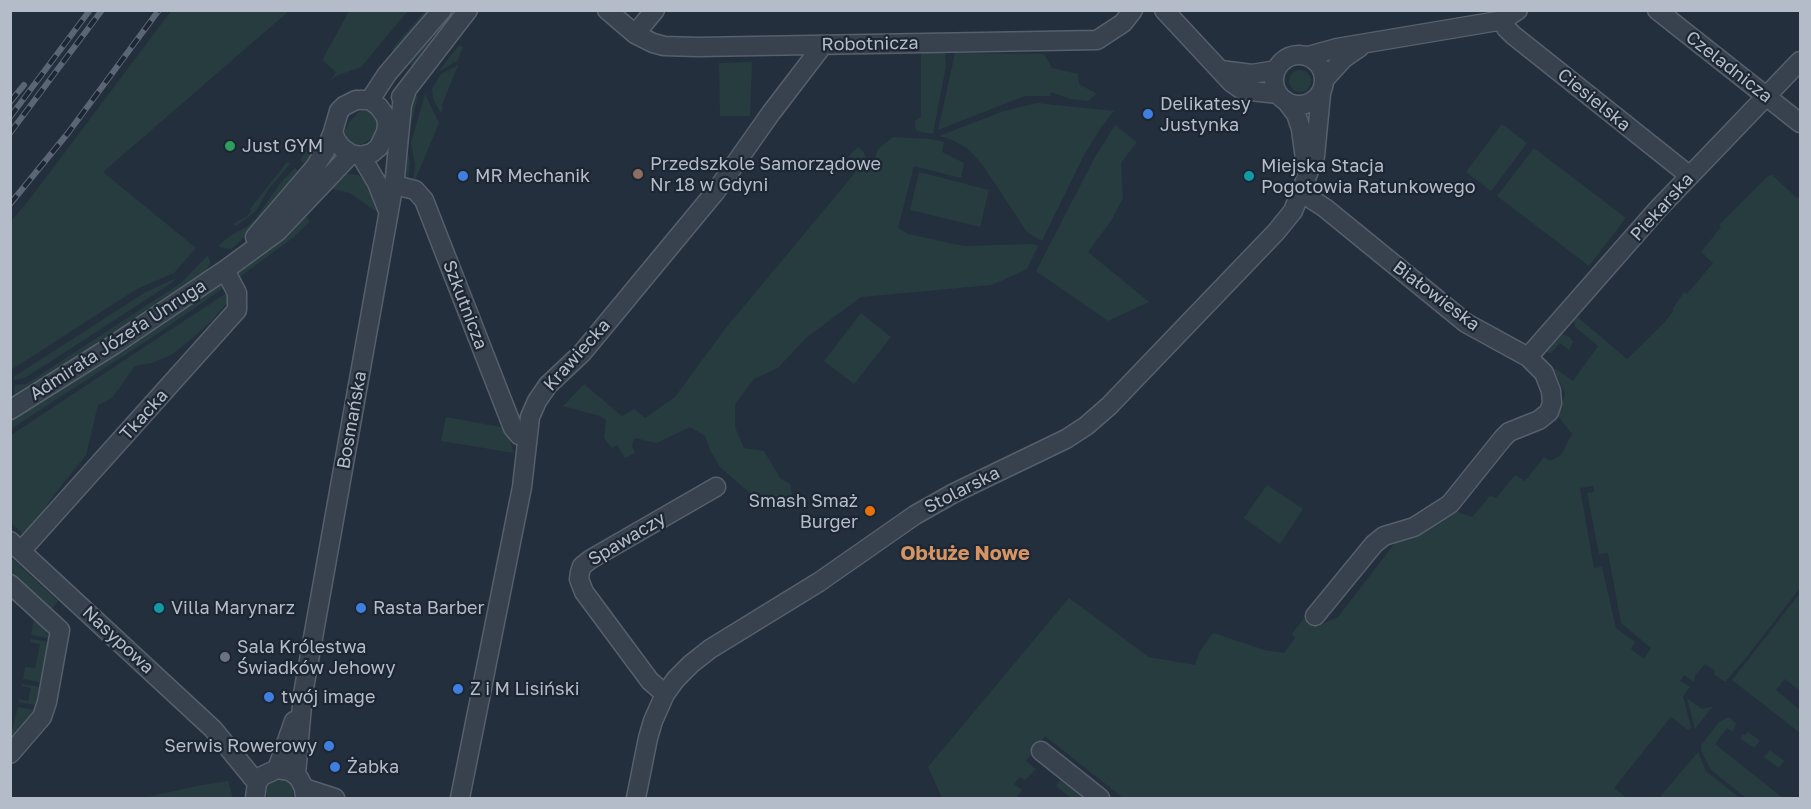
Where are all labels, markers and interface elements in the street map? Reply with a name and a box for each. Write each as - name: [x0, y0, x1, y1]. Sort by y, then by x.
- street label: Czeladnicza: [1681, 27, 1777, 107]
- street label: Robotnicza: [821, 32, 919, 56]
- street label: Ciesielska: [1553, 64, 1635, 136]
- place label: Delikatesy Justynka: [1160, 93, 1251, 136]
- marker: Delikatesy Justynka: [1141, 107, 1155, 121]
- place label: Just GYM: [242, 135, 323, 157]
- marker: Just GYM: [223, 139, 237, 153]
- place label: Przedszkole Samorządowe Nr 18 w Gdyni: [650, 153, 881, 195]
- place label: Miejska Stacja Pogotowia Ratunkowego: [1261, 155, 1476, 198]
- place label: MR Mechanik: [475, 165, 590, 187]
- marker: Przedszkole Samorządowe Nr 18 w Gdyni: [631, 167, 645, 181]
- marker: MR Mechanik: [456, 169, 470, 183]
- marker: Miejska Stacja Pogotowia Ratunkowego: [1242, 169, 1256, 183]
- street label: Piekarska: [1626, 169, 1698, 245]
- street label: Białowieska: [1388, 256, 1484, 336]
- street label: Szkutnicza: [438, 257, 492, 353]
- street label: Admirała Józefa Unruga: [26, 275, 210, 405]
- street label: Krawiecka: [539, 315, 615, 395]
- street label: Bosmańska: [333, 369, 371, 471]
- street label: Tkacka: [115, 385, 173, 445]
- street label: Stolarska: [921, 462, 1003, 518]
- place label: Smash Smaż Burger: [748, 490, 858, 532]
- marker: Smash Smaż Burger: [863, 504, 877, 518]
- street label: Spawaczy: [584, 508, 670, 570]
- district label: Obłuże Nowe: [900, 542, 1030, 566]
- place label: Villa Marynarz: [171, 597, 295, 619]
- place label: Rasta Barber: [373, 597, 484, 619]
- marker: Villa Marynarz: [152, 601, 166, 615]
- marker: Rasta Barber: [354, 601, 368, 615]
- street label: Nasypowa: [78, 602, 158, 678]
- place label: Sala Królestwa Świadków Jehowy: [237, 636, 396, 678]
- marker: Sala Królestwa Świadków Jehowy: [218, 650, 232, 664]
- place label: Z i M Lisiński: [470, 678, 580, 700]
- marker: Z i M Lisiński: [451, 682, 465, 696]
- place label: twój image: [281, 686, 375, 708]
- marker: twój image: [262, 690, 276, 704]
- place label: Serwis Rowerowy: [164, 735, 317, 757]
- marker: Serwis Rowerowy: [322, 739, 336, 753]
- place label: Żabka: [347, 756, 399, 778]
- marker: Żabka: [328, 760, 342, 774]

